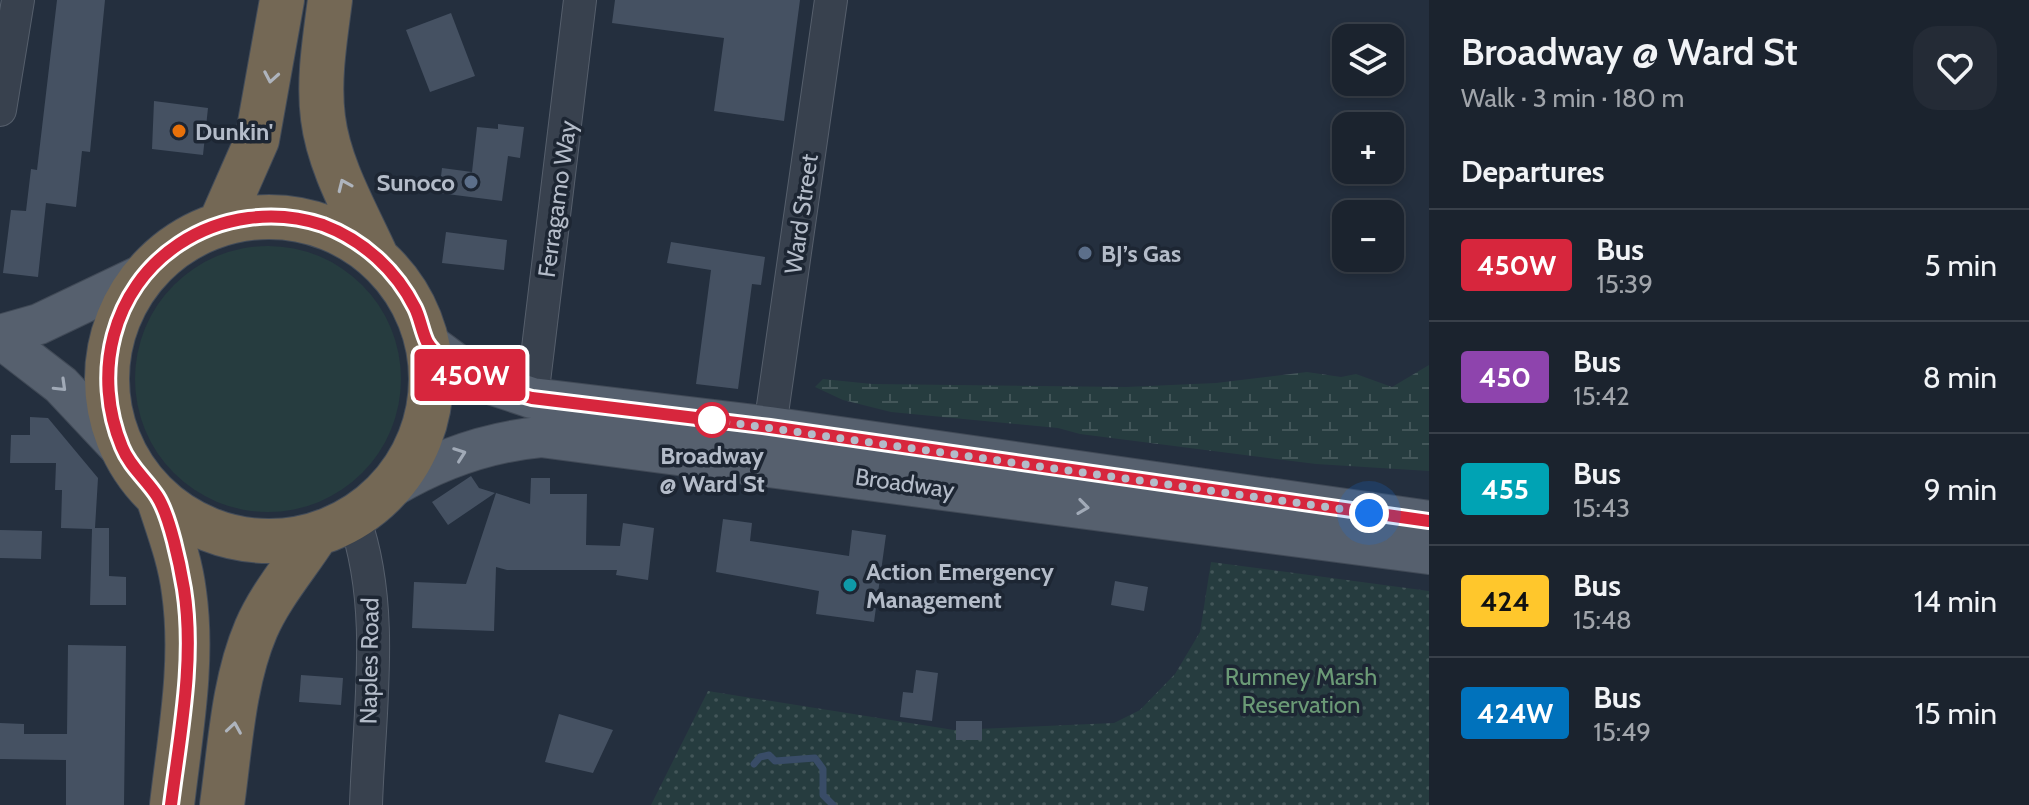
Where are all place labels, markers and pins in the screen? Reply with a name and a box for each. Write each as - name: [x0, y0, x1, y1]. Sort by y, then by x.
- place label: Dunkin': [195, 117, 273, 146]
- marker: Dunkin': [170, 122, 188, 140]
- place label: Sunoco: [377, 168, 455, 197]
- marker: Sunoco: [462, 173, 480, 191]
- place label: BJ’s Gas: [1101, 239, 1181, 268]
- marker: BJ’s Gas: [1076, 244, 1094, 262]
- marker: Broadway @ Ward St: [695, 403, 729, 437]
- place label: Broadway @ Ward St: [659, 441, 765, 498]
- place label: Action Emergency Management: [866, 557, 1054, 614]
- marker: Action Emergency Management: [841, 576, 859, 594]

